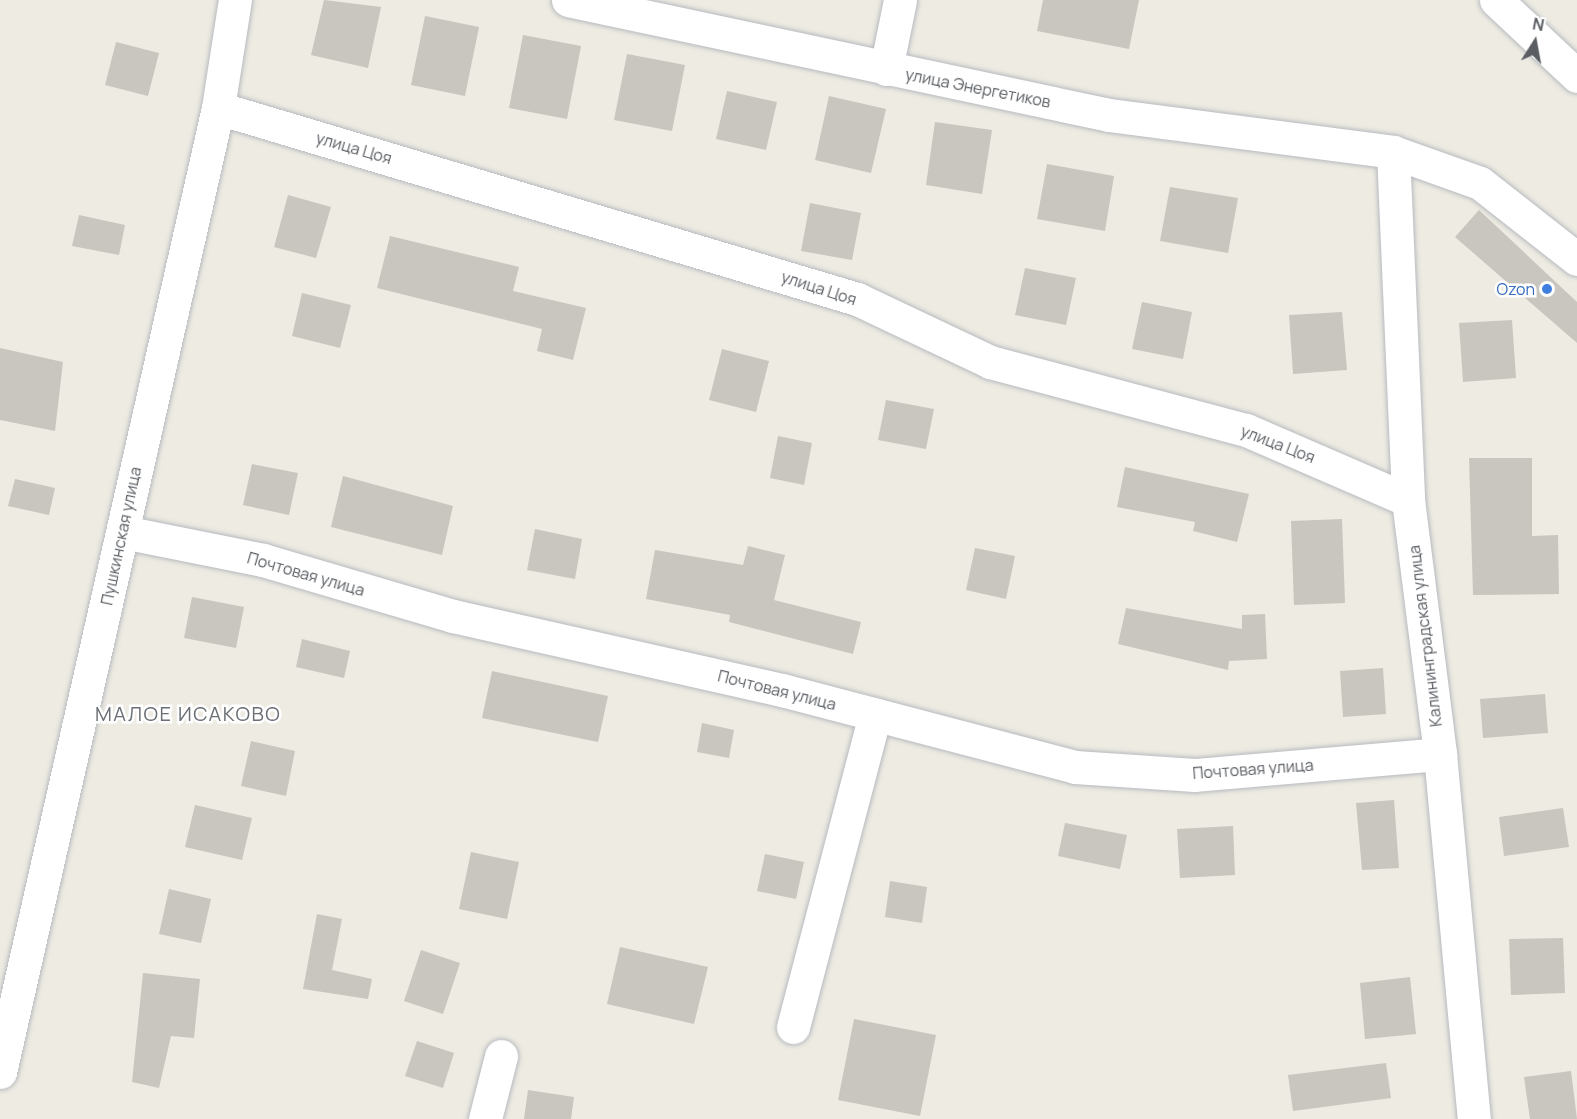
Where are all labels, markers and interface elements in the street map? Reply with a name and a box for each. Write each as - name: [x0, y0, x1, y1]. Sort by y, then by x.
- north arrow: [1505, 12, 1565, 72]
- text: N: [1531, 12, 1546, 36]
- street label: улица Энергетиков: [904, 64, 1052, 112]
- street label: улица Цоя: [314, 128, 394, 168]
- street label: улица Цоя: [779, 267, 859, 309]
- place label: Ozon: [1497, 279, 1535, 299]
- marker: Ozon: [1540, 282, 1554, 296]
- street label: улица Цоя: [1238, 421, 1318, 467]
- street label: Пушкинская улица: [97, 465, 145, 607]
- street label: Калининградская улица: [1404, 544, 1446, 728]
- street label: Почтовая улица: [245, 548, 367, 600]
- street label: Почтовая улица: [716, 666, 838, 714]
- district label: МАЛОЕ ИСАКОВО: [95, 701, 281, 725]
- street label: Почтовая улица: [1192, 755, 1314, 783]

